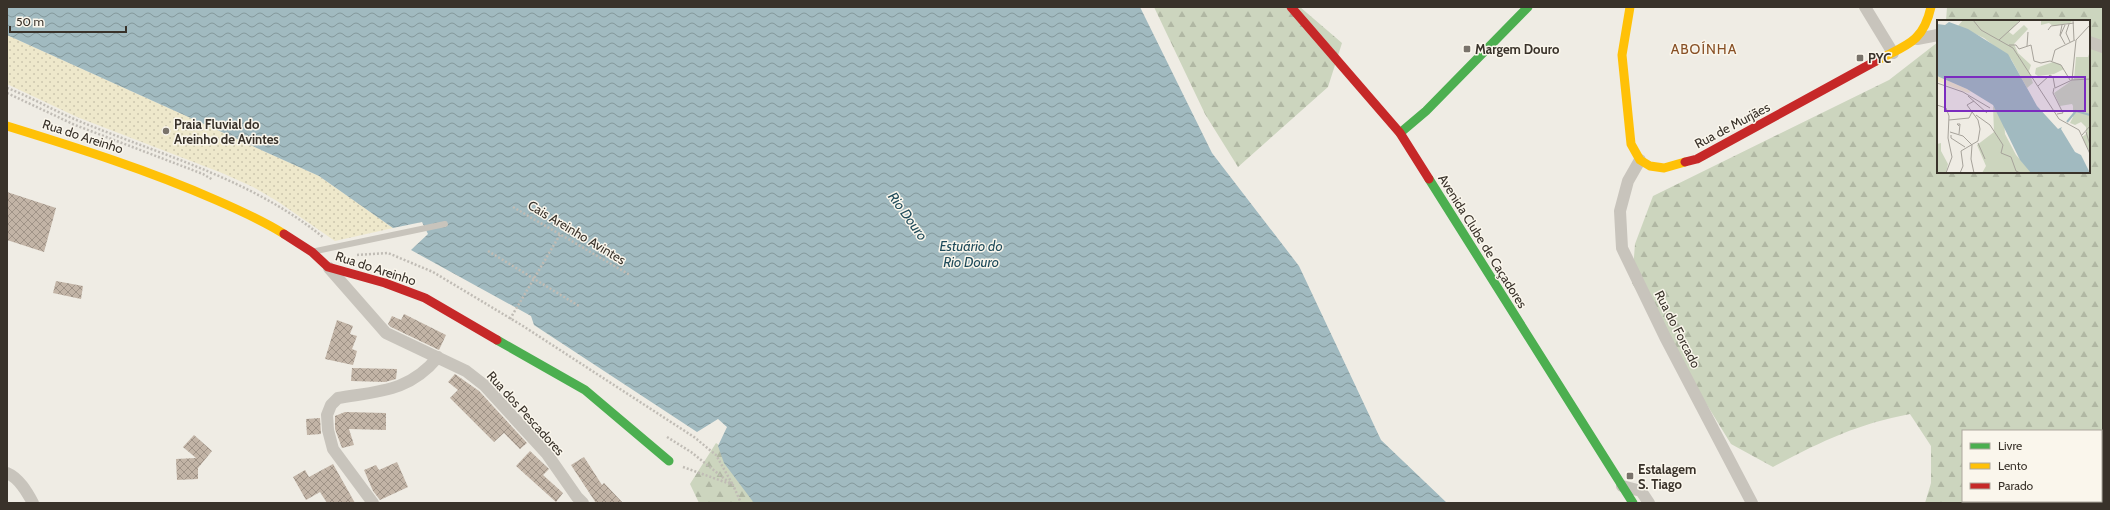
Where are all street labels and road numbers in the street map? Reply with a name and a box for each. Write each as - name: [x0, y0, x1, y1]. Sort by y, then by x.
- street label: Rua de Murjães: [1692, 98, 1773, 152]
- street label: Rua do Areinho: [41, 115, 125, 157]
- street label: Avenida Clube de Caçadores: [1435, 171, 1531, 312]
- street label: Cais Areinho Avintes: [525, 196, 629, 268]
- street label: Rua do Areinho: [334, 247, 418, 289]
- street label: Rua do Forcado: [1652, 288, 1704, 370]
- street label: Rua dos Pescadores: [484, 367, 569, 459]

